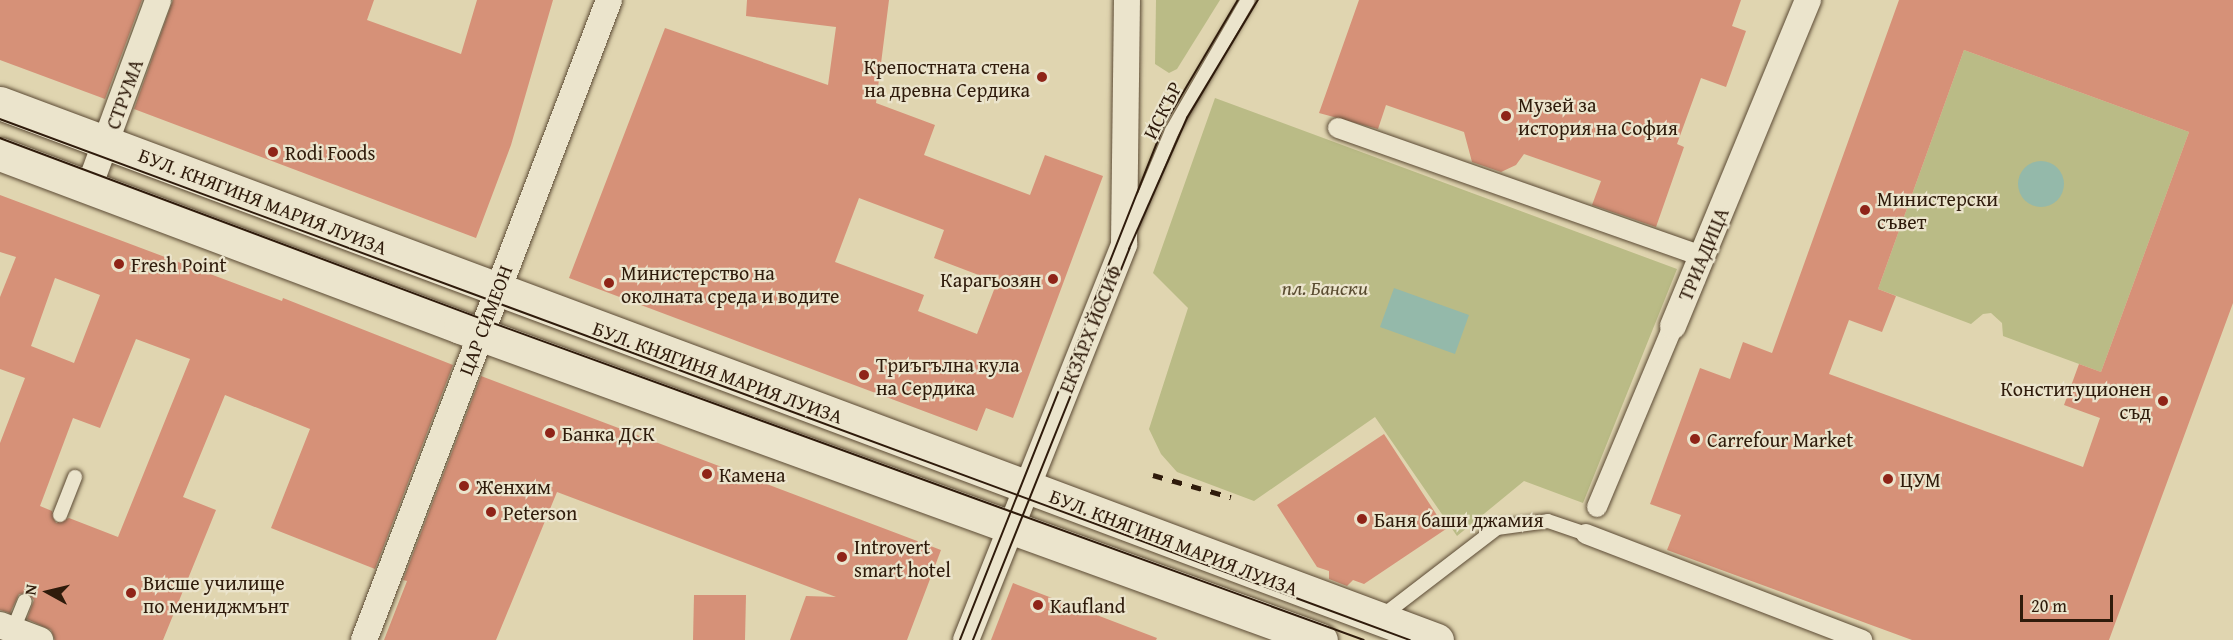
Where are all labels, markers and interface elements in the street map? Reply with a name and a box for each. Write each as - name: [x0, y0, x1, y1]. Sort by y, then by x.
- place label: Крепостната стена на древна Сердика: [864, 54, 1030, 101]
- street label: СТРУМА: [100, 56, 148, 132]
- marker: Крепостната стена на древна Сердика: [1035, 70, 1049, 84]
- street label: ИСКЪР: [1137, 77, 1187, 143]
- place label: Музей за история на София: [1518, 92, 1678, 139]
- marker: Музей за история на София: [1499, 109, 1513, 123]
- place label: Rodi Foods: [285, 140, 375, 164]
- street label: БУЛ. КНЯГИНЯ МАРИЯ ЛУИЗА: [135, 142, 391, 260]
- marker: Rodi Foods: [266, 145, 280, 159]
- place label: Министерски съвет: [1877, 186, 1998, 233]
- marker: Министерски съвет: [1858, 203, 1872, 217]
- street label: ТРИАДИЦА: [1673, 204, 1733, 304]
- place label: Fresh Point: [131, 252, 227, 276]
- marker: Fresh Point: [112, 257, 126, 271]
- place label: Министерство на околната среда и водите: [621, 260, 839, 307]
- street label: ЦАР СИМЕОН: [453, 262, 517, 378]
- street label: ЕКЗАРХ ЙОСИФ: [1054, 262, 1126, 396]
- place label: Карагьозян: [940, 267, 1041, 291]
- marker: Карагьозян: [1046, 272, 1060, 286]
- park label: пл. Бански: [1282, 275, 1368, 299]
- marker: Министерство на околната среда и водите: [602, 276, 616, 290]
- street label: БУЛ. КНЯГИНЯ МАРИЯ ЛУИЗА: [590, 316, 846, 428]
- place label: Триъгълна кула на Сердика: [876, 352, 1020, 399]
- marker: Триъгълна кула на Сердика: [857, 368, 871, 382]
- place label: Конституционен съд: [2001, 377, 2151, 424]
- marker: Конституционен съд: [2156, 394, 2170, 408]
- place label: Банка ДСК: [562, 421, 655, 445]
- marker: Банка ДСК: [543, 426, 557, 440]
- place label: Carrefour Market: [1707, 427, 1853, 451]
- marker: Carrefour Market: [1688, 432, 1702, 446]
- place label: Камена: [719, 462, 786, 486]
- marker: Камена: [700, 467, 714, 481]
- place label: ЦУМ: [1900, 467, 1941, 491]
- marker: ЦУМ: [1881, 472, 1895, 486]
- place label: Женхим: [476, 474, 551, 498]
- marker: Женхим: [457, 479, 471, 493]
- street label: БУЛ. КНЯГИНЯ МАРИЯ ЛУИЗА: [1046, 483, 1302, 601]
- place label: Peterson: [503, 500, 577, 524]
- marker: Peterson: [484, 505, 498, 519]
- place label: Баня баши джамия: [1374, 507, 1544, 531]
- marker: Баня баши джамия: [1355, 512, 1369, 526]
- place label: Introvert smart hotel: [854, 534, 951, 581]
- marker: Introvert smart hotel: [835, 550, 849, 564]
- north arrow: [18, 562, 78, 622]
- place label: Висше училище по мениджмънт: [143, 570, 289, 617]
- text: N: [18, 583, 43, 596]
- scale bar: [2023, 583, 2116, 621]
- marker: Висше училище по мениджмънт: [124, 586, 138, 600]
- text: 20 m: [2031, 592, 2067, 619]
- place label: Kaufland: [1050, 593, 1125, 617]
- marker: Kaufland: [1031, 598, 1045, 612]

